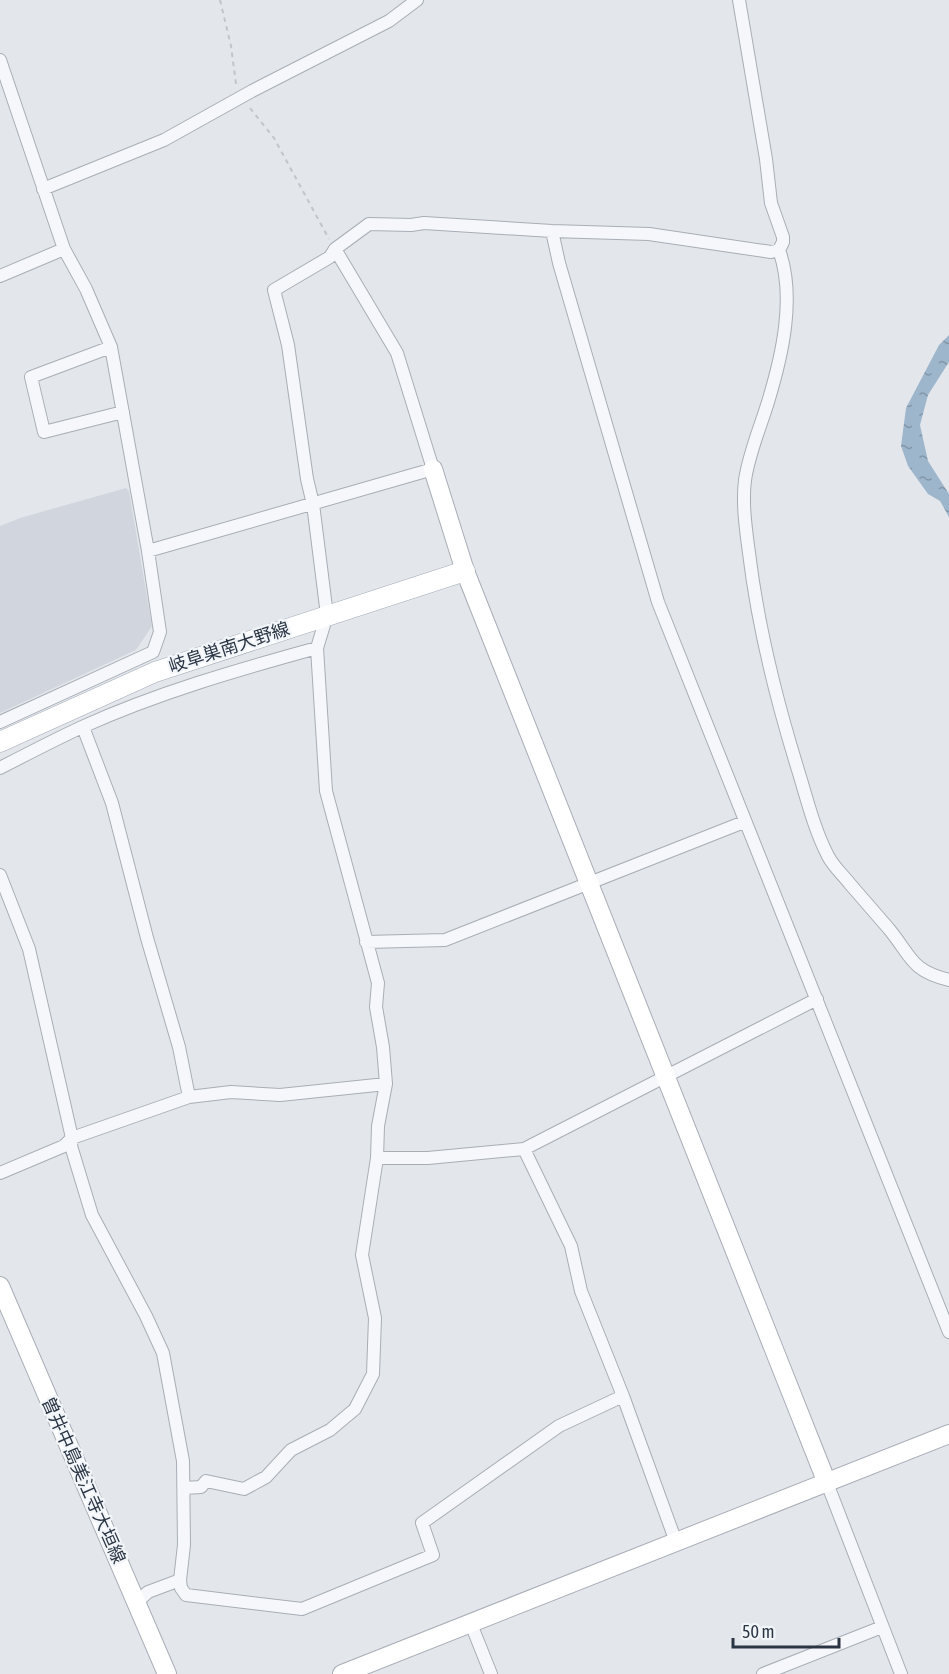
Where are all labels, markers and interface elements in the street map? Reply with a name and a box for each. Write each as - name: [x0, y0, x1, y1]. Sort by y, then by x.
- street label: 岐阜巣南大野線: [166, 618, 292, 676]
- street label: 曽井中島美江寺大垣線: [38, 1394, 130, 1566]
- scale bar: [733, 1611, 840, 1649]
- text: 50 m: [742, 1621, 774, 1642]

